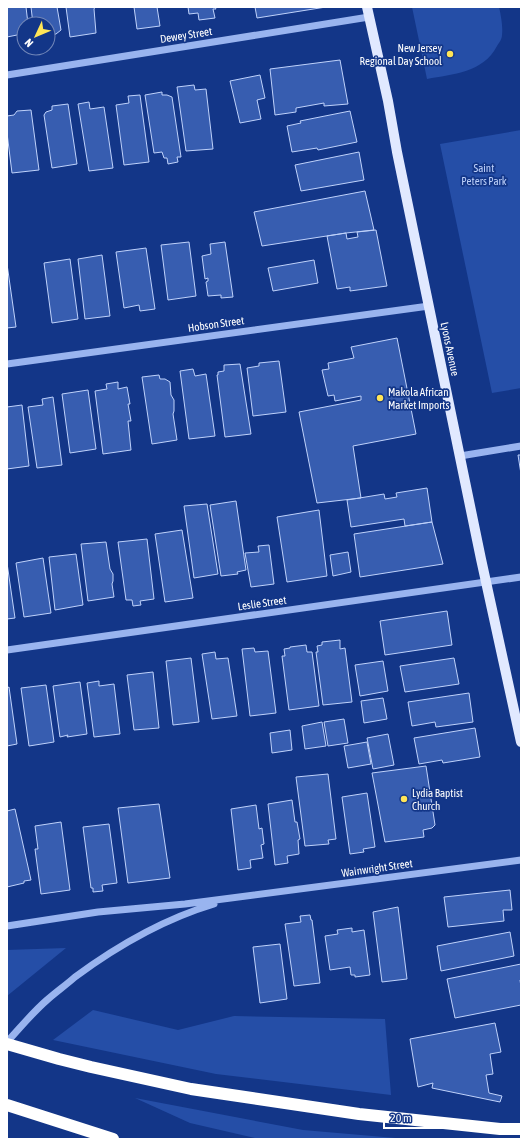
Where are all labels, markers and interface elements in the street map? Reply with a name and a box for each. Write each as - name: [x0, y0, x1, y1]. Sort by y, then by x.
- north arrow: [16, 16, 56, 56]
- street label: Dewey Street: [159, 25, 213, 45]
- text: N: [22, 36, 35, 49]
- place label: New Jersey Regional Day School: [360, 42, 442, 67]
- marker: New Jersey Regional Day School: [445, 49, 455, 59]
- park label: Saint Peters Park: [461, 162, 507, 187]
- street label: Hobson Street: [187, 314, 245, 334]
- street label: Lyons Avenue: [438, 321, 462, 377]
- place label: Makola African Market Imports: [388, 386, 449, 411]
- marker: Makola African Market Imports: [375, 393, 385, 403]
- street label: Leslie Street: [237, 594, 287, 612]
- place label: Lydia Baptist Church: [412, 787, 463, 812]
- marker: Lydia Baptist Church: [399, 794, 409, 804]
- street label: Wainwright Street: [341, 857, 413, 879]
- scale bar: [384, 1104, 456, 1130]
- text: 20 m: [390, 1111, 412, 1125]

